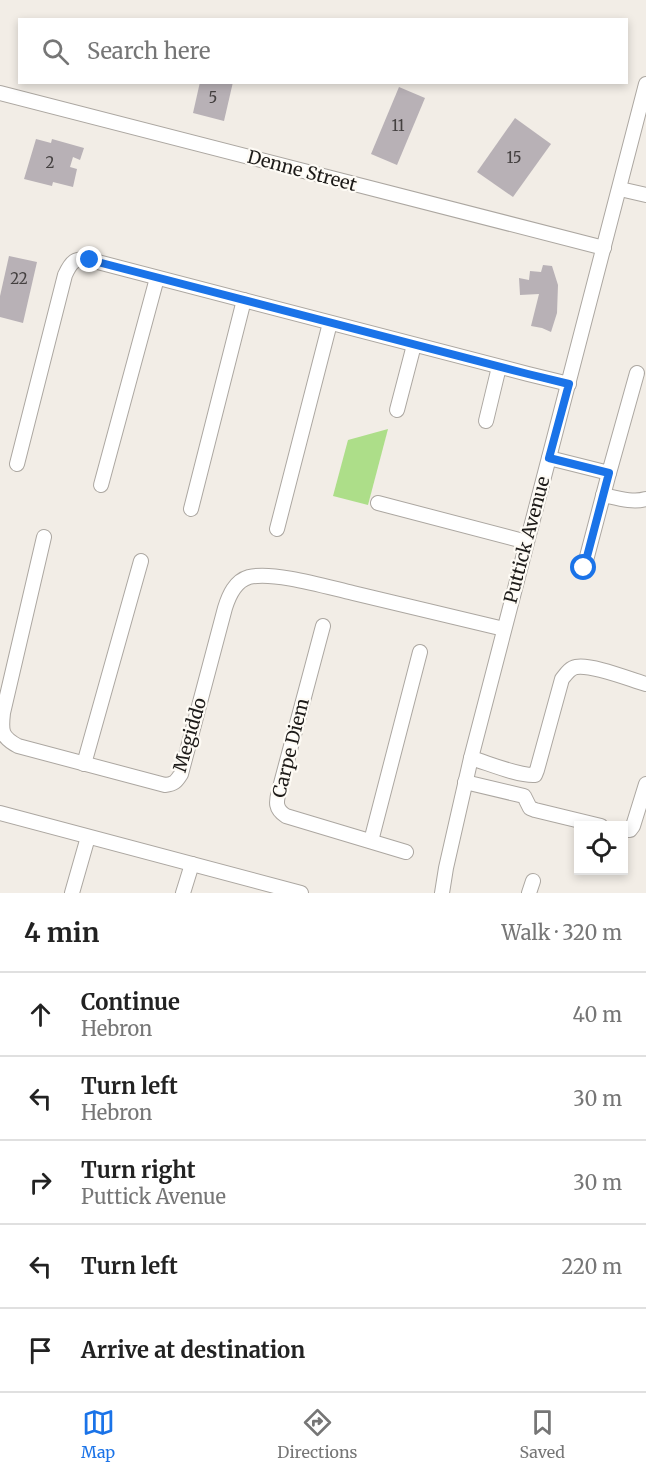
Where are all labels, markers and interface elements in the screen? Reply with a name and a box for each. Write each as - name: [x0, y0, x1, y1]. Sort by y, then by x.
- search box: [18, 18, 628, 84]
- icon: search: [39, 35, 72, 68]
- text: Search here: [87, 37, 210, 65]
- house number: 5: [209, 88, 217, 107]
- house number: 11: [391, 116, 405, 135]
- street label: Denne Street: [245, 145, 359, 196]
- house number: 15: [506, 148, 522, 167]
- house number: 2: [46, 153, 55, 172]
- route end: [76, 246, 102, 272]
- house number: 22: [10, 269, 28, 288]
- street label: Puttick Avenue: [499, 474, 555, 606]
- route start: [570, 554, 596, 580]
- street label: Megiddo: [168, 695, 211, 775]
- street label: Carpe Diem: [267, 696, 314, 800]
- map controls: [574, 821, 628, 875]
- button: locate: [574, 821, 628, 875]
- text: 4 min: [24, 916, 99, 949]
- text: Walk · 320 m: [502, 920, 622, 945]
- text: Continue: [81, 988, 180, 1016]
- icon: ahead: [24, 998, 57, 1031]
- text: 40 m: [572, 1002, 622, 1027]
- text: Hebron: [81, 1016, 152, 1041]
- text: Turn left: [81, 1072, 178, 1100]
- icon: left: [24, 1082, 57, 1115]
- text: 30 m: [573, 1086, 622, 1111]
- text: Hebron: [81, 1100, 152, 1125]
- text: Turn right: [81, 1156, 195, 1184]
- icon: right: [24, 1166, 57, 1199]
- text: 30 m: [573, 1170, 622, 1195]
- text: Puttick Avenue: [81, 1184, 226, 1209]
- icon: left: [24, 1250, 57, 1283]
- text: Turn left: [81, 1252, 178, 1280]
- text: 220 m: [562, 1254, 622, 1279]
- icon: arrive: [24, 1334, 57, 1367]
- text: Arrive at destination: [81, 1336, 305, 1364]
- tab: Map: [81, 1406, 115, 1462]
- tab: Directions: [277, 1406, 357, 1462]
- tab: Saved: [520, 1406, 565, 1462]

